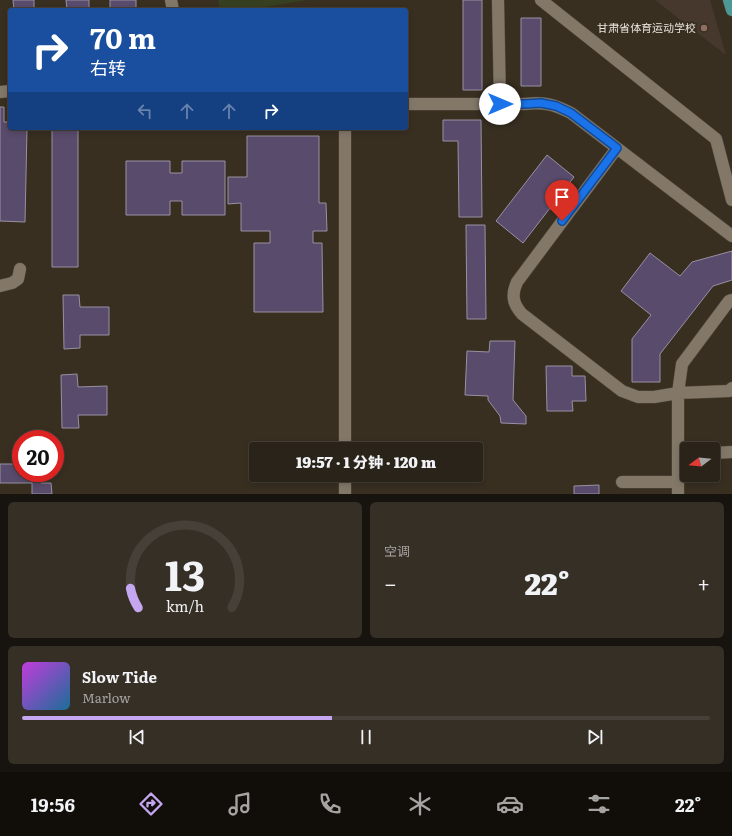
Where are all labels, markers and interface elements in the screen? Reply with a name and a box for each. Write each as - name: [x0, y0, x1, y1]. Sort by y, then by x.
- text: 70 m: [90, 16, 156, 58]
- place label: 甘肃省体育运动学校: [597, 19, 696, 35]
- marker: 甘肃省体育运动学校: [699, 23, 709, 33]
- icon: right: [24, 24, 76, 76]
- text: 右转: [90, 54, 126, 81]
- position arrow: [479, 83, 521, 125]
- icon: left: [134, 100, 156, 122]
- icon: ahead: [176, 100, 198, 122]
- icon: ahead: [218, 100, 240, 122]
- icon: right: [260, 100, 282, 122]
- pin: [545, 180, 579, 221]
- icon: arrive: [551, 186, 573, 208]
- speed limit sign: 20: [12, 430, 64, 482]
- north arrow: [680, 442, 720, 482]
- map controls: [680, 442, 720, 482]
- text: 19:57 · 1 分钟 · 120 m: [296, 450, 436, 473]
- text: 空调: [384, 541, 410, 560]
- text: 13: [165, 542, 205, 604]
- text: 22°: [524, 560, 570, 604]
- text: −: [384, 566, 397, 599]
- text: +: [697, 566, 710, 599]
- text: km/h: [166, 595, 205, 616]
- text: Slow Tide: [82, 665, 157, 688]
- text: Marlow: [82, 688, 130, 707]
- icon: previous: [126, 726, 148, 748]
- icon: pause: [355, 726, 377, 748]
- icon: next: [584, 726, 606, 748]
- icon: directions: [137, 790, 165, 818]
- icon: music: [226, 790, 254, 818]
- icon: phone: [316, 790, 344, 818]
- icon: climate: [406, 790, 434, 818]
- icon: car: [496, 790, 524, 818]
- icon: filters: [585, 790, 613, 818]
- text: 19:56: [31, 791, 75, 818]
- text: 22°: [675, 791, 701, 818]

